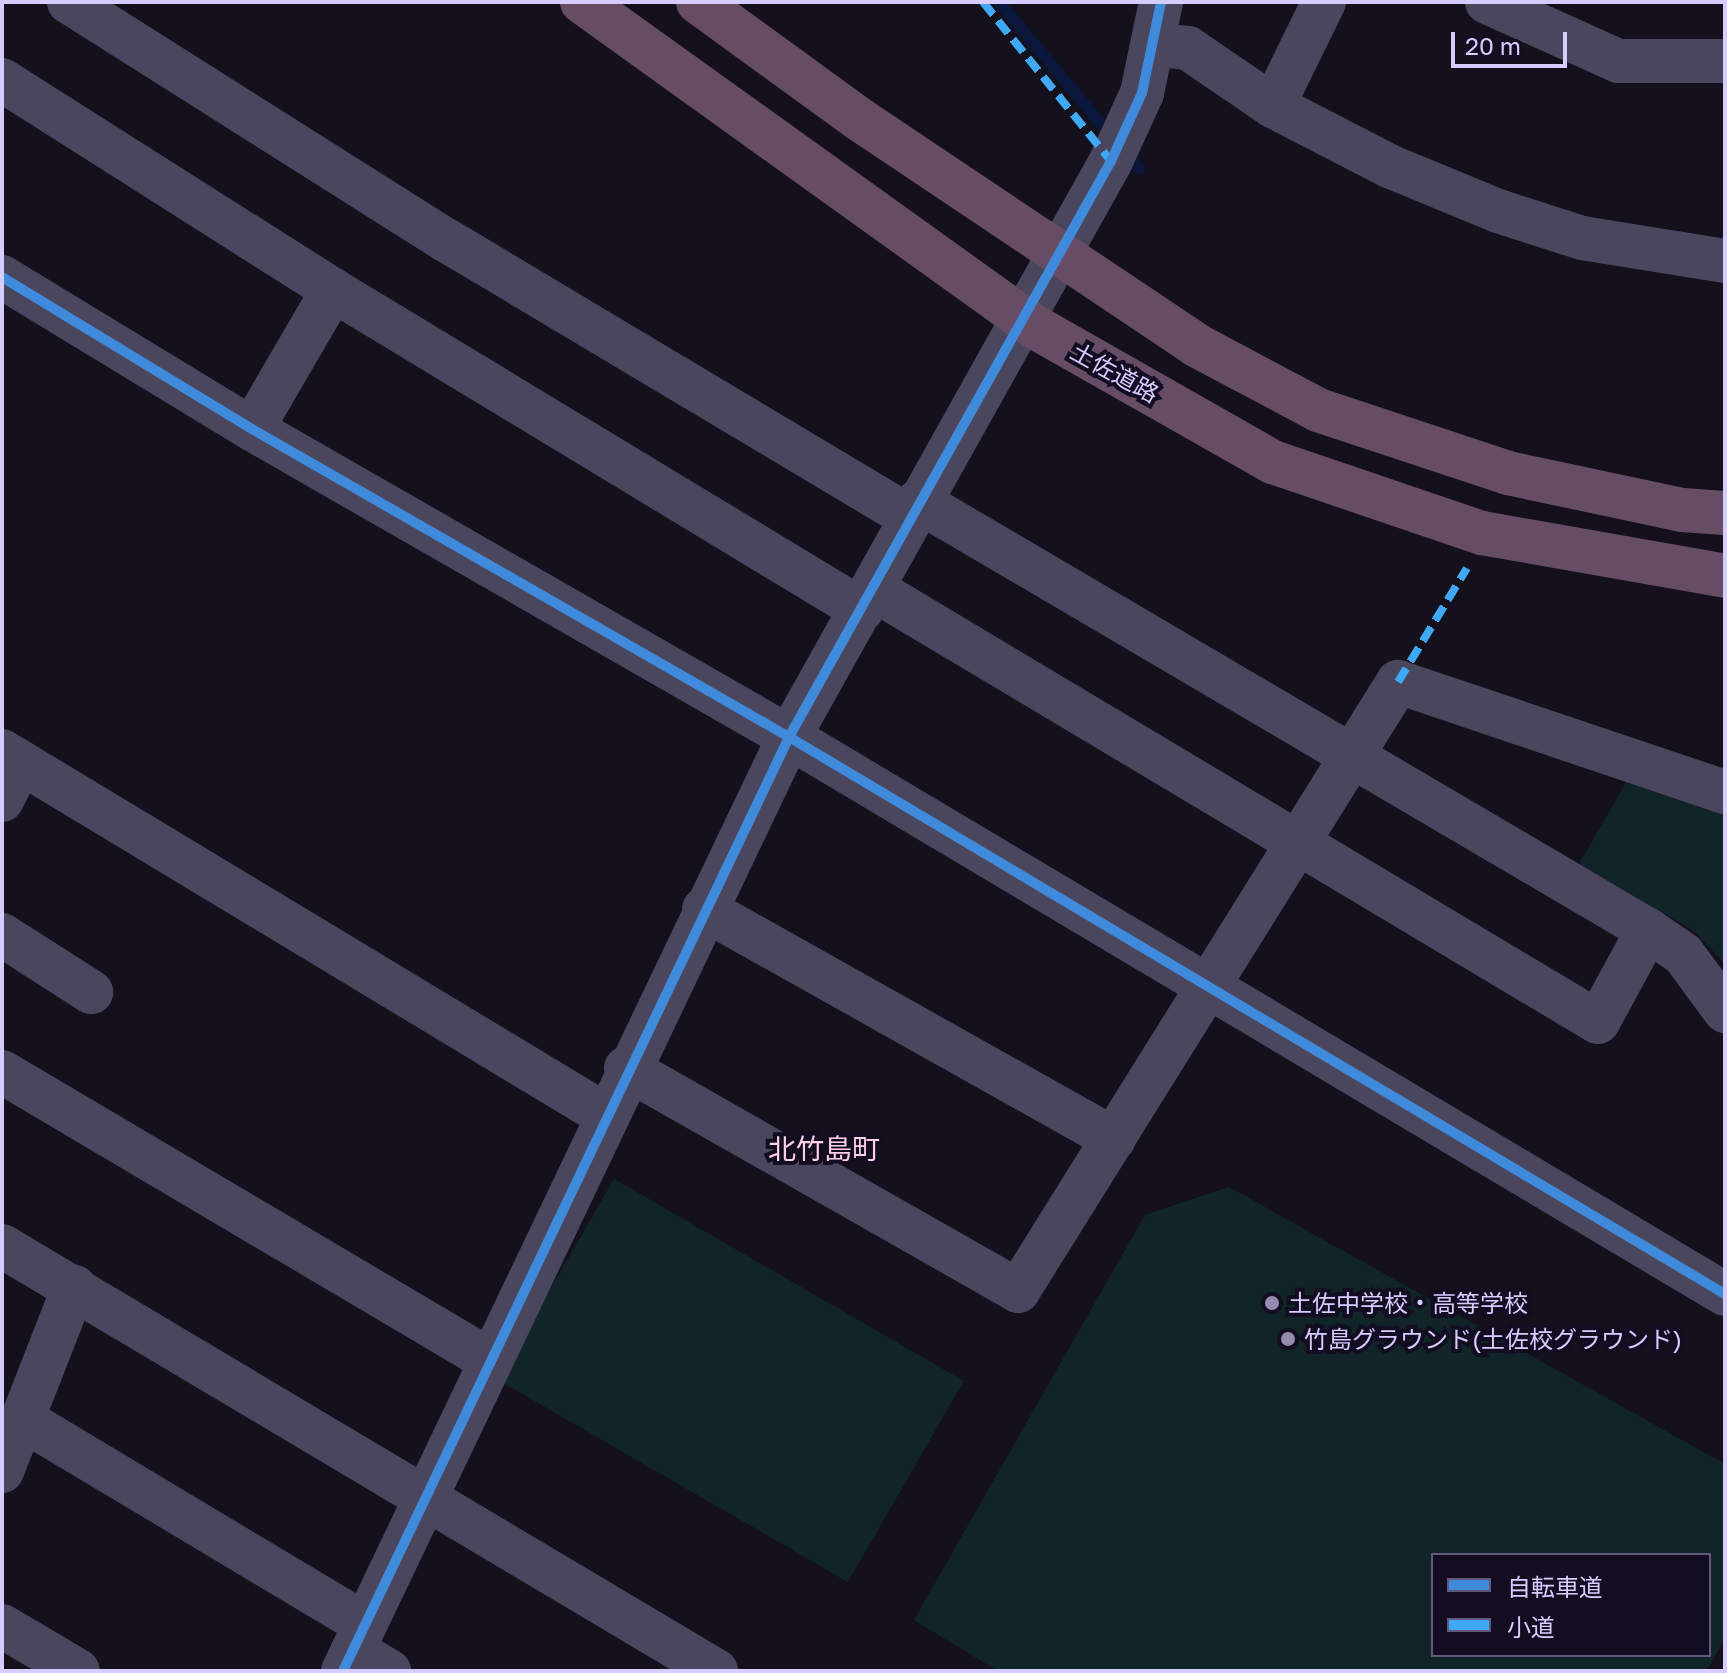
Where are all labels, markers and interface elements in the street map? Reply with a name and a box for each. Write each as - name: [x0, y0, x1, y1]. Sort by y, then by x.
- scale bar: [1455, 16, 1571, 66]
- text: 20 m: [1465, 31, 1521, 60]
- street label: 土佐道路: [1066, 336, 1164, 408]
- district label: 北竹島町: [768, 1132, 880, 1166]
- place label: 土佐中学校・高等学校: [1288, 1289, 1528, 1317]
- marker: 土佐中学校・高等学校: [1263, 1294, 1281, 1312]
- place label: 竹島グラウンド(土佐校グラウンド): [1304, 1325, 1682, 1353]
- marker: 竹島グラウンド(土佐校グラウンド): [1279, 1330, 1297, 1348]
- legend: [1431, 1553, 1711, 1657]
- text: 自転車道: [1507, 1572, 1603, 1601]
- text: 小道: [1507, 1612, 1555, 1641]

